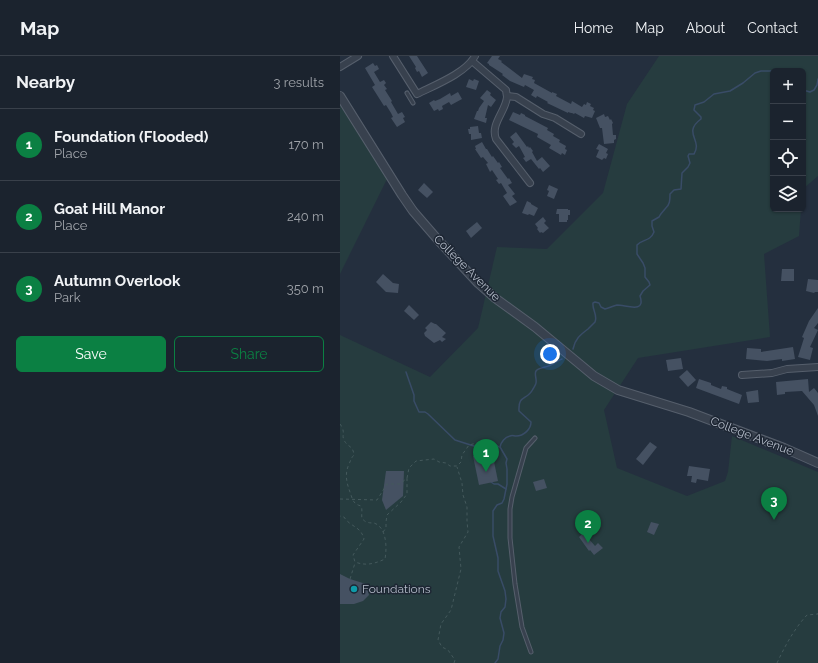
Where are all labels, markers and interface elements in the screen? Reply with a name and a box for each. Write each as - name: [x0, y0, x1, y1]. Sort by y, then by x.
- text: Map: [20, 17, 59, 39]
- text: Home: [574, 20, 613, 36]
- text: Map: [635, 20, 664, 36]
- text: About: [686, 20, 725, 36]
- text: Contact: [747, 20, 798, 36]
- map controls: [770, 68, 806, 212]
- button: +: [770, 68, 806, 104]
- text: Nearby: [16, 72, 75, 92]
- text: 3 results: [274, 75, 324, 90]
- button: −: [770, 104, 806, 140]
- text: Foundation (Flooded): [54, 128, 208, 146]
- text: 1: [26, 137, 32, 152]
- text: 170 m: [288, 137, 324, 152]
- button: locate: [770, 140, 806, 176]
- text: Place: [54, 146, 87, 161]
- button: layers: [770, 176, 806, 212]
- text: Goat Hill Manor: [54, 200, 165, 218]
- text: 2: [25, 209, 33, 224]
- text: 240 m: [287, 209, 324, 224]
- text: Place: [54, 218, 87, 233]
- street label: College Avenue: [431, 232, 503, 304]
- text: Autumn Overlook: [54, 272, 180, 290]
- text: 3: [25, 281, 33, 296]
- text: 350 m: [287, 281, 324, 296]
- text: Park: [54, 290, 81, 305]
- button: Save: [16, 336, 166, 372]
- button: Share: [174, 336, 324, 372]
- your location: [540, 344, 560, 364]
- street label: College Avenue: [708, 414, 796, 458]
- pin: 1: [473, 439, 499, 472]
- pin: 3: [761, 487, 787, 520]
- pin: 2: [575, 510, 601, 543]
- place label: Foundations: [362, 582, 431, 596]
- marker: Foundations: [349, 584, 359, 594]

